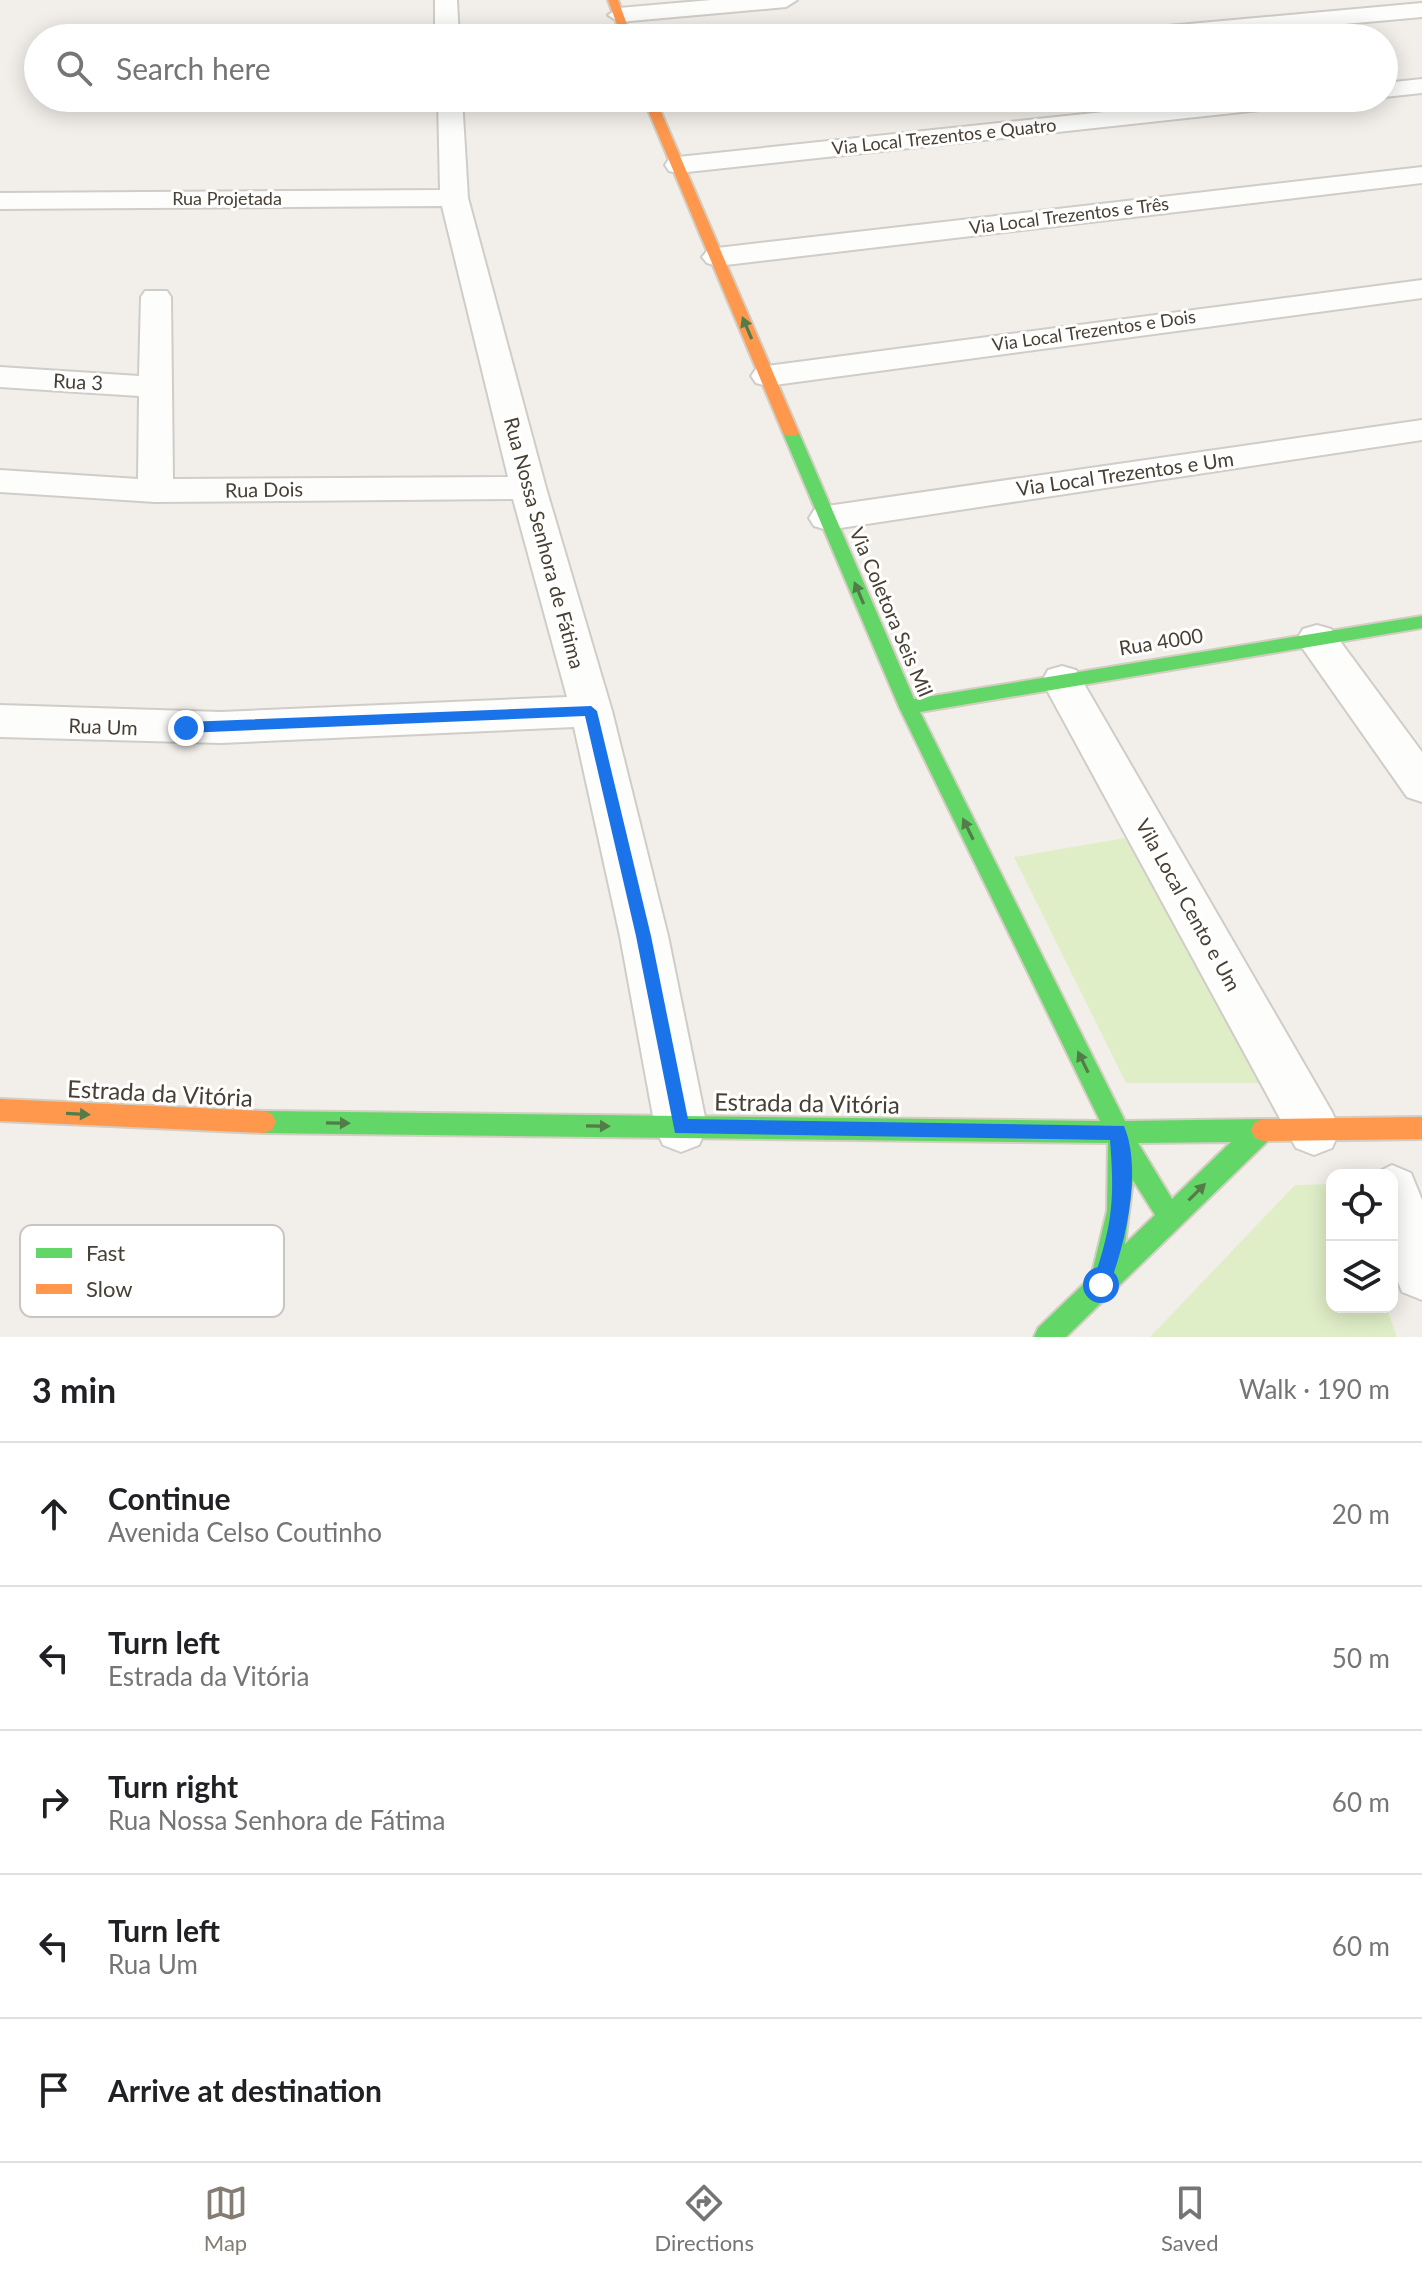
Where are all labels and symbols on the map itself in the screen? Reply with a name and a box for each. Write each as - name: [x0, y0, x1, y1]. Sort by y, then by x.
- street label: Via Local Trezentos e Quatro: [831, 113, 1057, 159]
- street label: Rua Projetada: [172, 187, 282, 209]
- street label: Via Local Trezentos e Três: [968, 192, 1170, 238]
- street label: Via Local Trezentos e Dois: [991, 305, 1197, 355]
- one-way arrow: [740, 316, 753, 340]
- street label: Rua 3: [52, 368, 104, 394]
- street label: Rua Nossa Senhora de Fátima: [500, 414, 590, 671]
- street label: Via Local Trezentos e Um: [1015, 446, 1235, 500]
- street label: Rua Dois: [225, 476, 303, 502]
- street label: Via Coletora Seis Mil: [845, 523, 938, 700]
- one-way arrow: [853, 581, 866, 605]
- street label: Rua 4000: [1117, 623, 1205, 659]
- route end: [168, 710, 204, 746]
- street label: Rua Um: [68, 713, 138, 739]
- street label: Vila Local Cento e Um: [1132, 814, 1246, 995]
- one-way arrow: [961, 817, 975, 840]
- one-way arrow: [1077, 1050, 1090, 1073]
- street label: Estrada da Vitória: [67, 1073, 254, 1112]
- street label: Estrada da Vitória: [714, 1086, 900, 1119]
- one-way arrow: [66, 1108, 91, 1121]
- one-way arrow: [326, 1117, 351, 1130]
- one-way arrow: [586, 1120, 611, 1132]
- one-way arrow: [1187, 1183, 1206, 1201]
- legend: [20, 1225, 284, 1317]
- text: Fast: [86, 1239, 125, 1266]
- route start: [1083, 1267, 1119, 1303]
- text: Slow: [86, 1275, 133, 1302]

